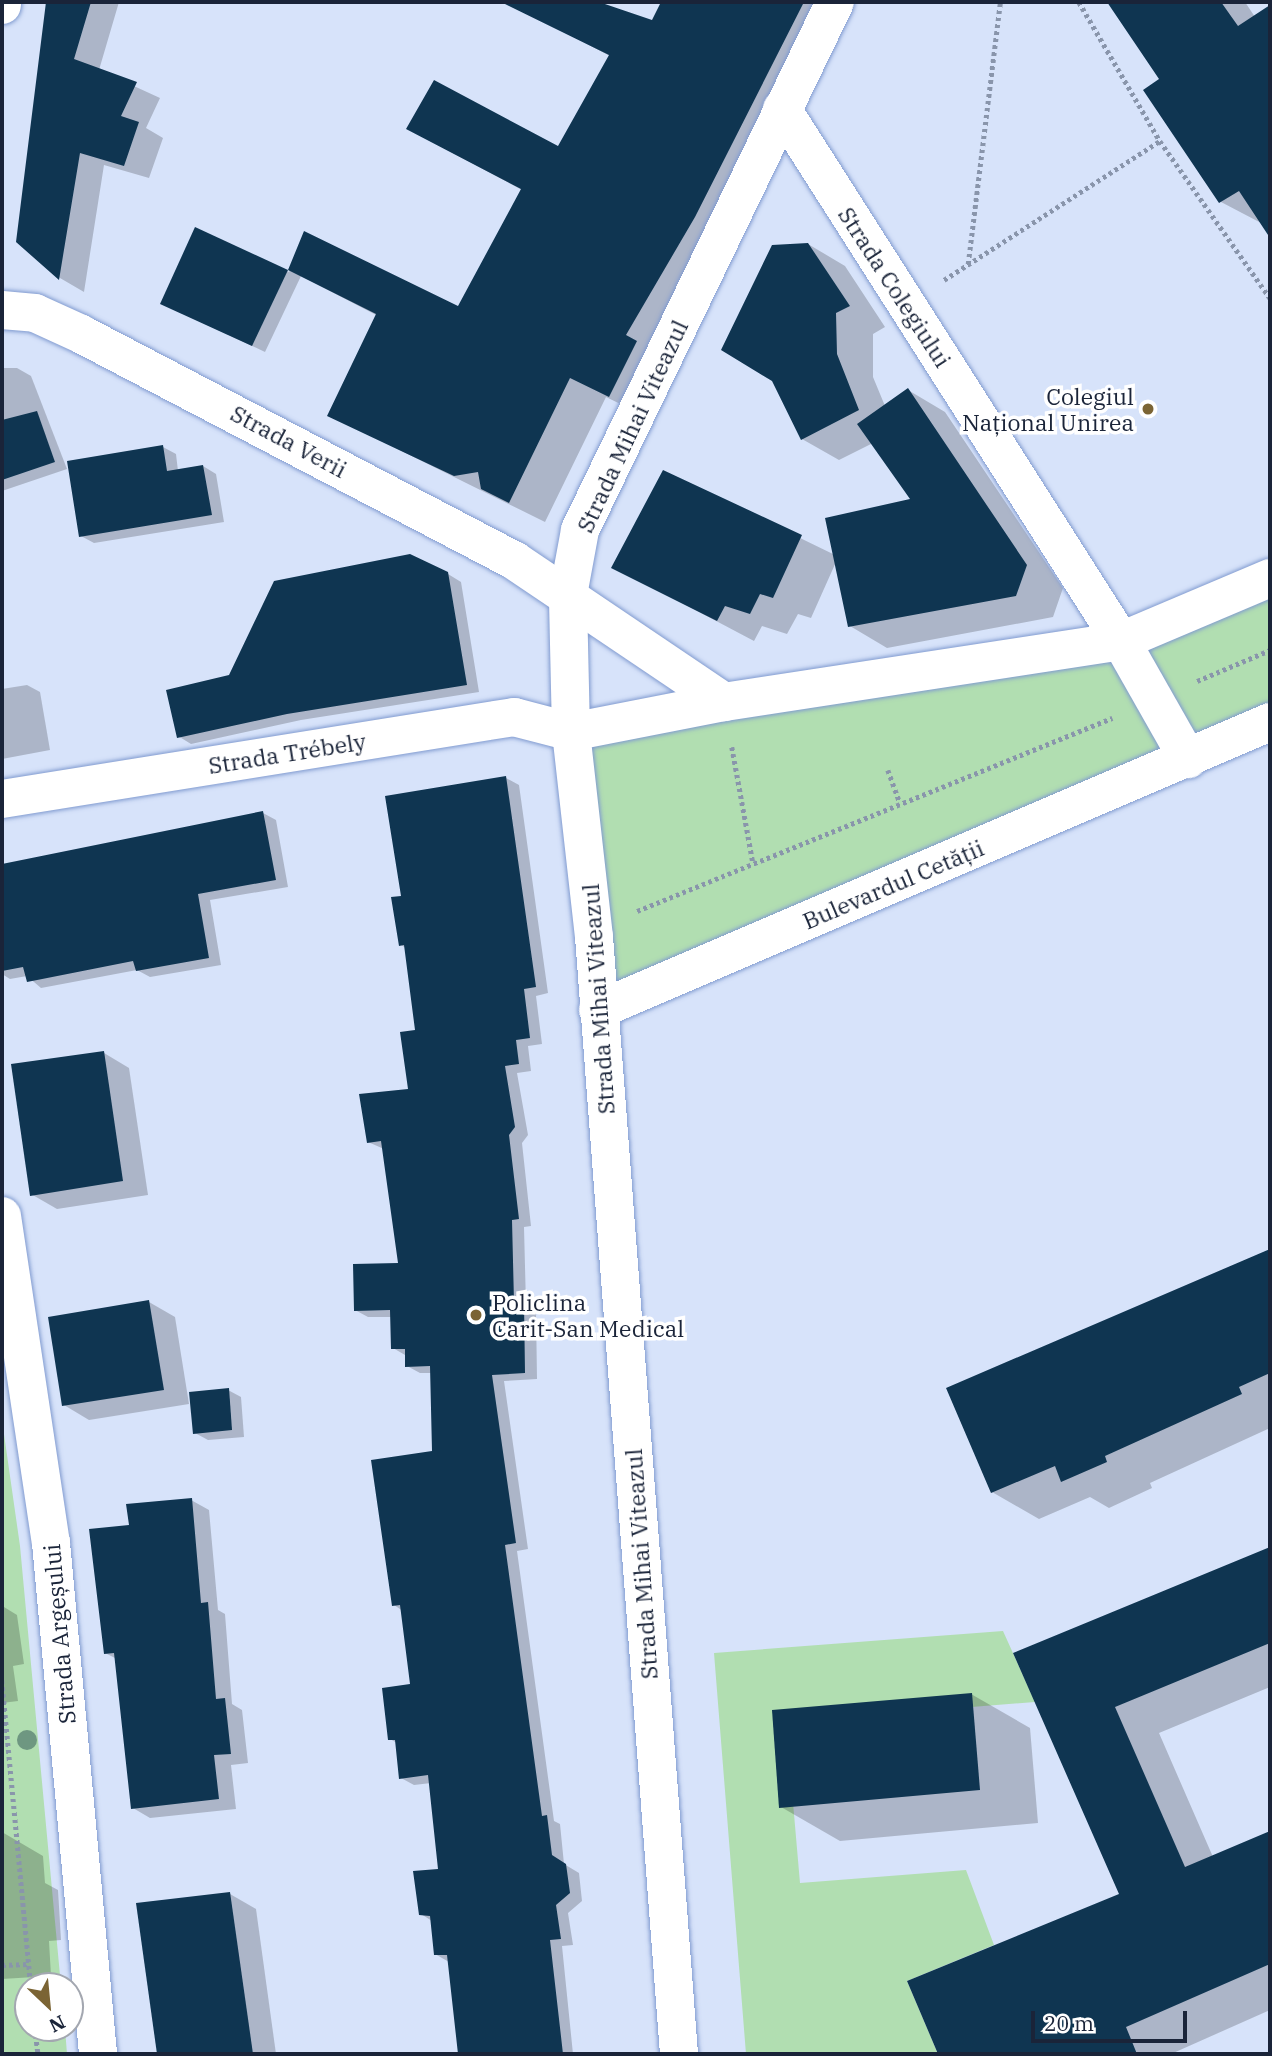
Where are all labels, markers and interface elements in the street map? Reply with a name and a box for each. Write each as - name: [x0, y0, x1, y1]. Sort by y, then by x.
- street label: Strada Colegiului: [833, 202, 957, 372]
- street label: Strada Mihai Viteazul: [571, 315, 693, 537]
- place label: Colegiul Național Unirea: [962, 382, 1134, 436]
- street label: Strada Verii: [226, 399, 352, 483]
- marker: Colegiul Național Unirea: [1140, 401, 1156, 417]
- street label: Strada Trébely: [206, 727, 368, 779]
- street label: Bulevardul Cetății: [798, 833, 988, 935]
- street label: Strada Mihai Viteazul: [576, 883, 620, 1115]
- place label: Policlina Carit-San Medical: [492, 1288, 684, 1342]
- marker: Policlina Carit-San Medical: [466, 1305, 486, 1325]
- street label: Strada Mihai Viteazul: [619, 1448, 663, 1680]
- street label: Strada Argeșului: [37, 1543, 81, 1725]
- north arrow: [14, 1972, 84, 2042]
- scale bar: [1034, 1996, 1190, 2040]
- text: 20 m: [1044, 2009, 1094, 2037]
- text: N: [45, 2010, 69, 2038]

